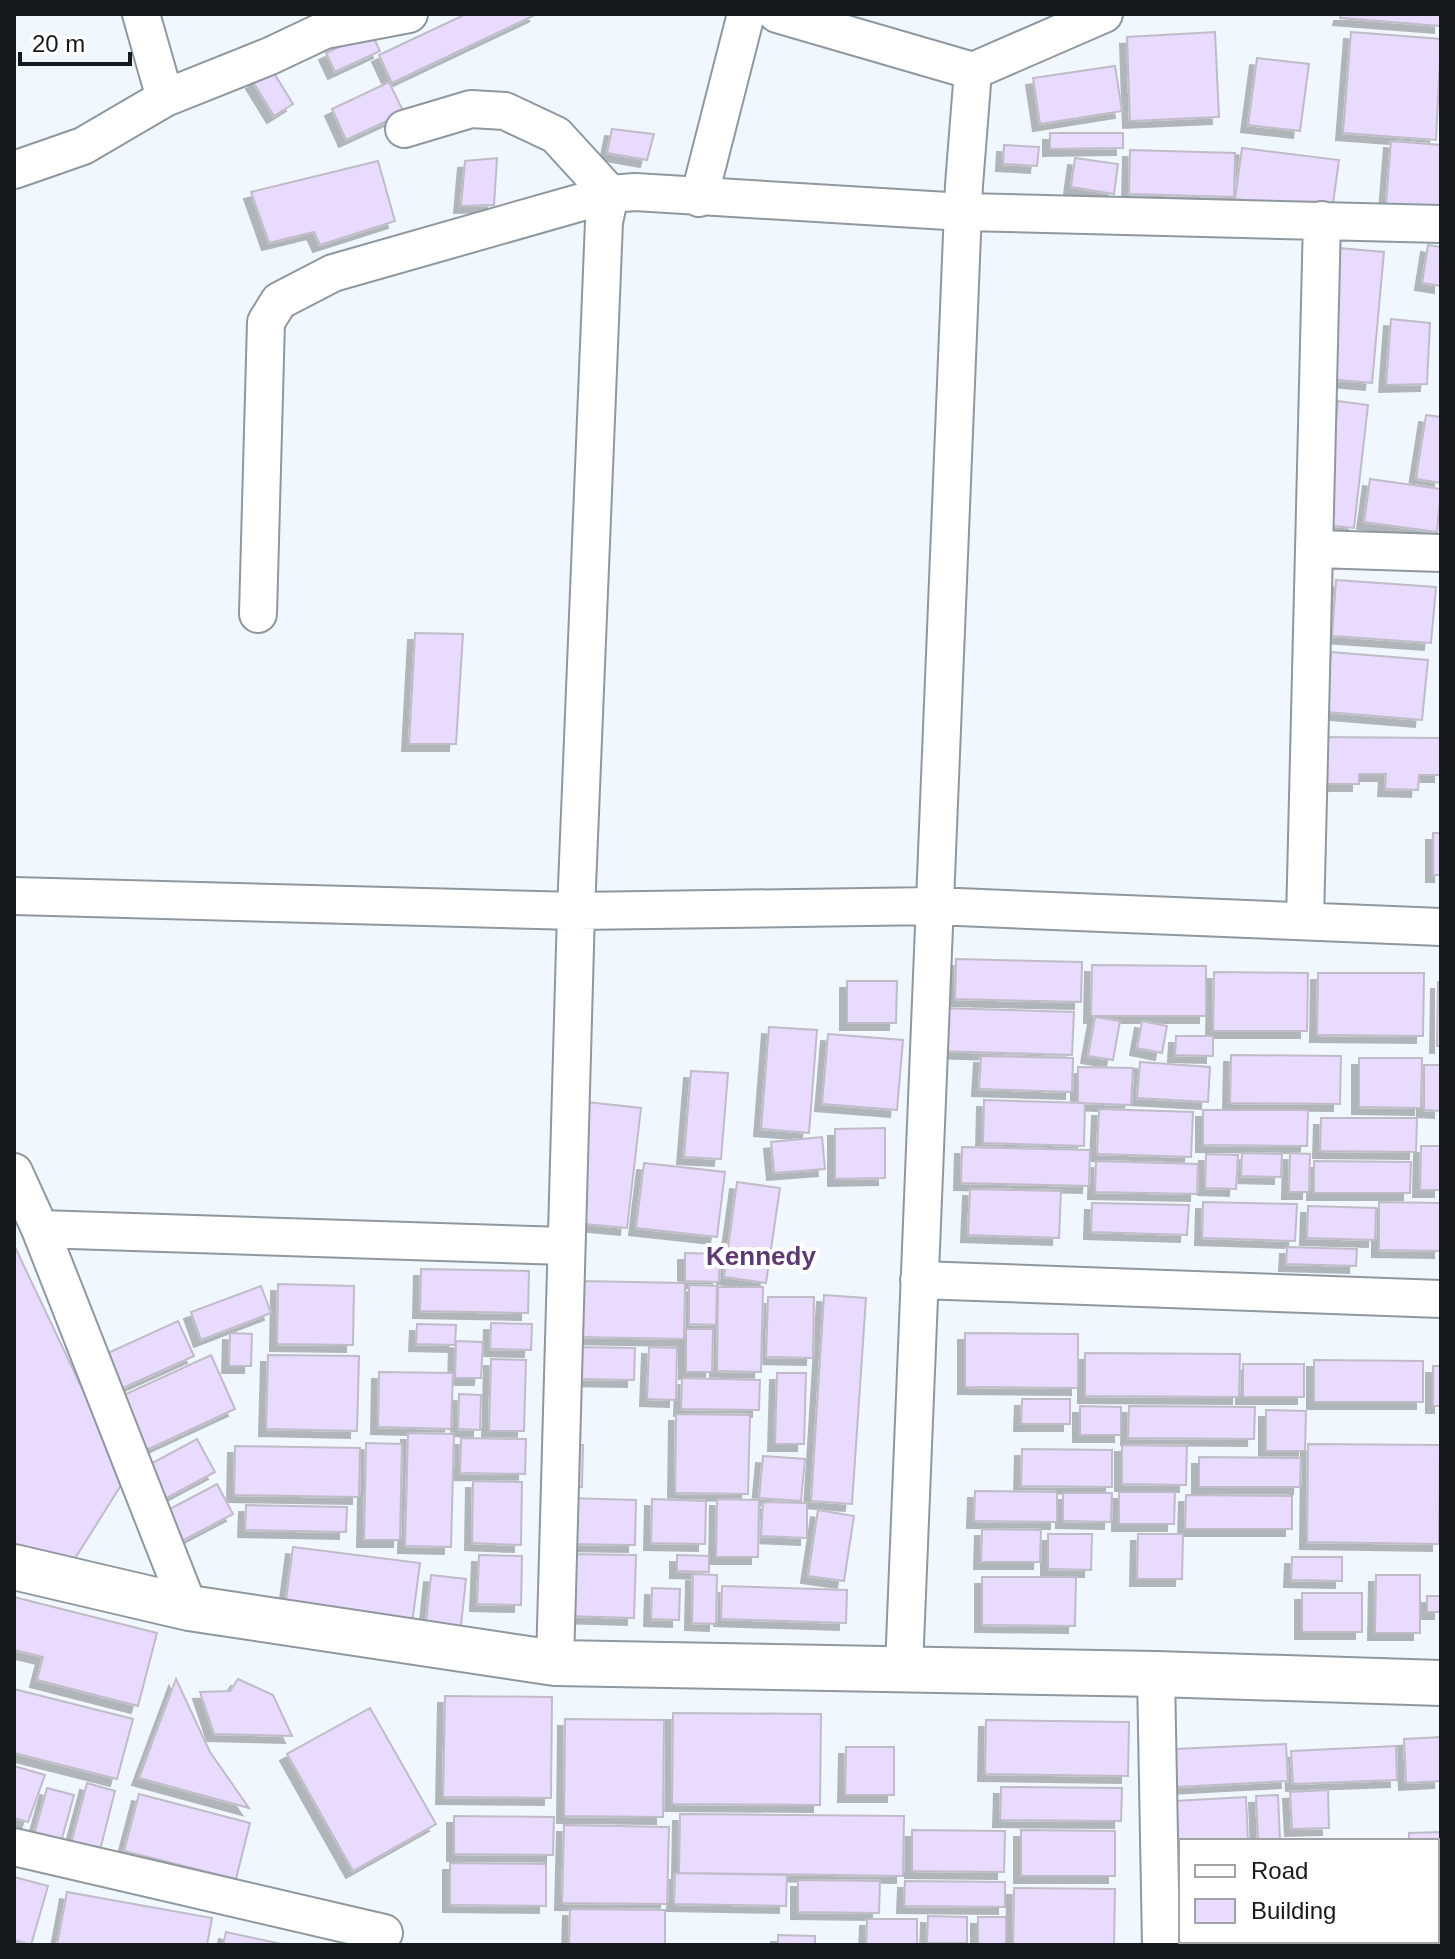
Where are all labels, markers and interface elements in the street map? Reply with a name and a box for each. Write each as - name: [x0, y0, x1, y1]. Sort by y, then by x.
- scale bar: [20, 16, 130, 66]
- text: 20 m: [32, 30, 85, 57]
- district label: Kennedy: [706, 1241, 816, 1271]
- legend: [1179, 1839, 1439, 1943]
- text: Road: [1251, 1857, 1308, 1884]
- text: Building: [1251, 1897, 1336, 1924]

